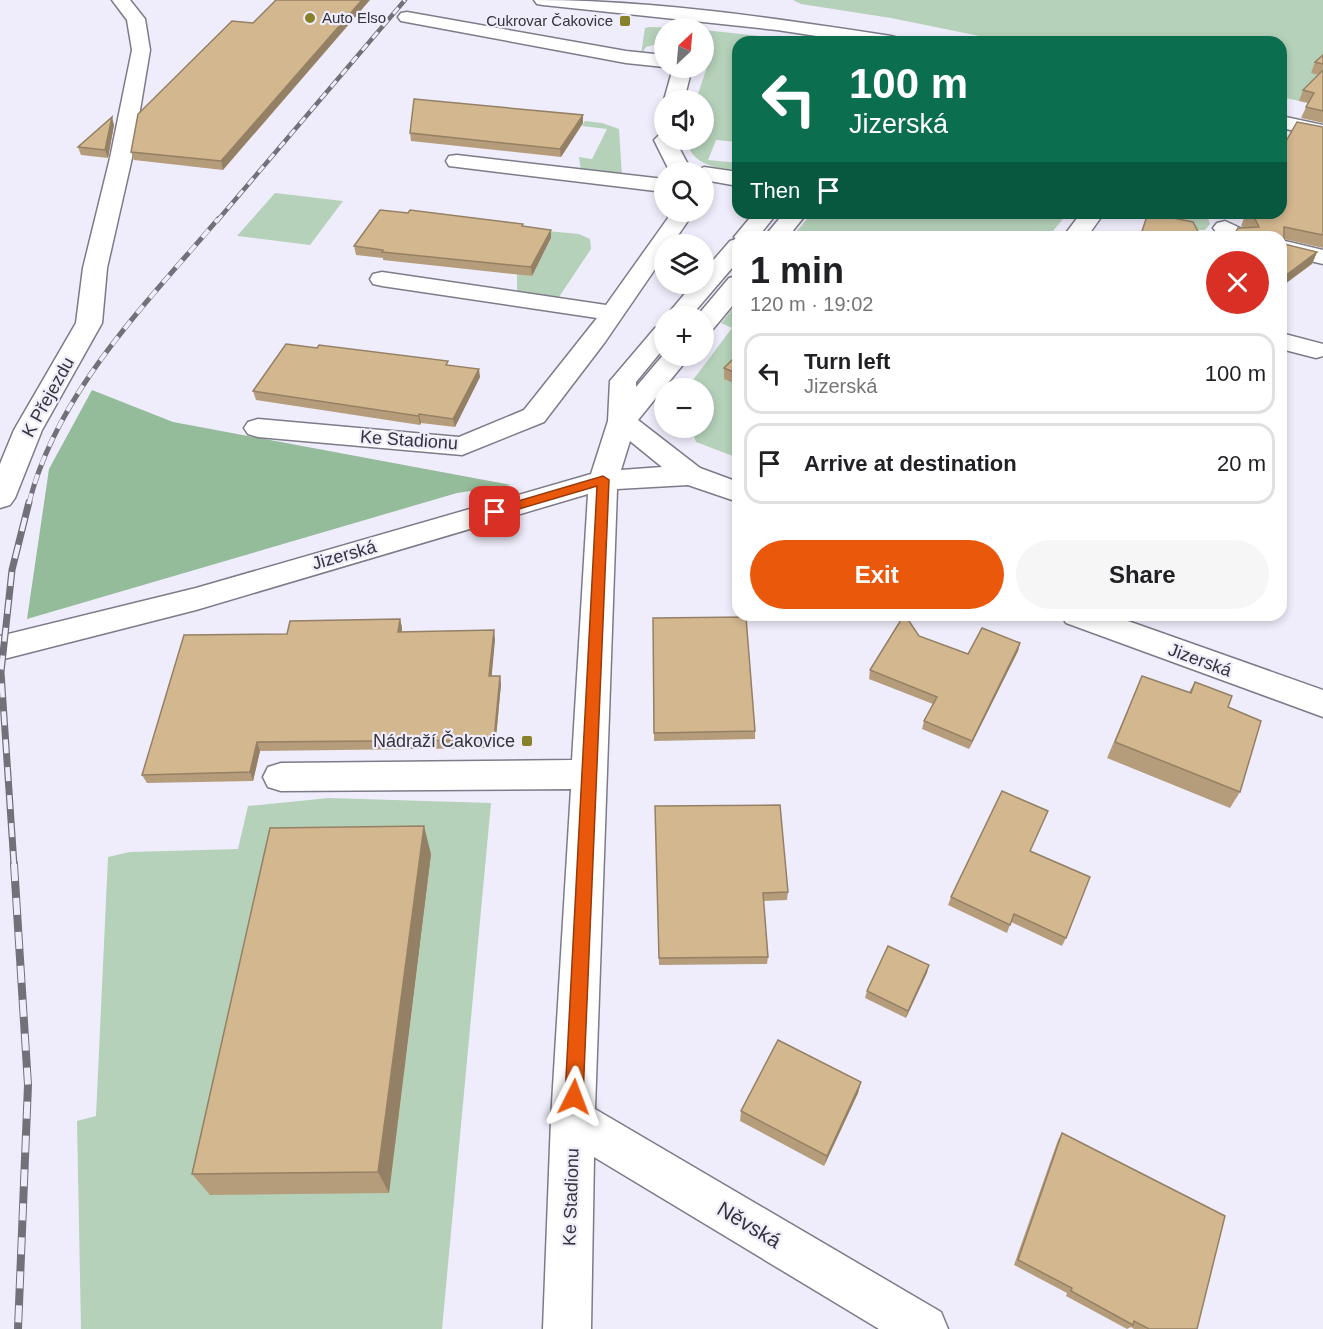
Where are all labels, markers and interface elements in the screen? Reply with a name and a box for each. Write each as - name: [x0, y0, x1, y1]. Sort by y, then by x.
- place label: Auto Elso: [322, 9, 386, 26]
- marker: Auto Elso: [303, 11, 317, 25]
- place label: Cukrovar Čakovice: [486, 12, 613, 29]
- marker: Cukrovar Čakovice: [618, 14, 632, 28]
- north arrow: [654, 18, 714, 78]
- map controls: [654, 18, 714, 438]
- icon: left: [750, 60, 828, 138]
- text: 100 m: [849, 60, 968, 107]
- button: sound: [654, 90, 714, 150]
- text: Jizerská: [849, 109, 948, 139]
- button: search: [654, 162, 714, 222]
- icon: arrive: [812, 174, 845, 207]
- text: Then: [750, 178, 800, 203]
- button: layers: [654, 234, 714, 294]
- text: 1 min: [750, 250, 844, 291]
- button: close: [1206, 251, 1269, 314]
- text: 120 m · 19:02: [750, 293, 873, 315]
- button: +: [654, 306, 714, 366]
- text: Turn left: [804, 349, 890, 374]
- street label: K Přejezdu: [18, 354, 78, 440]
- icon: left: [753, 357, 786, 390]
- text: 100 m: [1205, 361, 1266, 386]
- text: Jizerská: [804, 375, 877, 397]
- button: −: [654, 378, 714, 438]
- street label: Ke Stadionu: [359, 427, 459, 453]
- icon: arrive: [753, 447, 786, 480]
- text: Arrive at destination: [804, 451, 1017, 476]
- text: 20 m: [1217, 451, 1266, 476]
- pin: [469, 486, 520, 537]
- icon: arrive: [478, 495, 511, 528]
- street label: Jizerská: [310, 536, 379, 574]
- button: Exit: [750, 540, 1004, 609]
- button: Share: [1016, 540, 1269, 609]
- street label: Jizerská: [1166, 639, 1235, 681]
- place label: Nádraží Čakovice: [373, 730, 515, 751]
- marker: Nádraží Čakovice: [520, 734, 534, 748]
- position arrow: [542, 1065, 606, 1129]
- street label: Ke Stadionu: [559, 1148, 583, 1246]
- street label: Něvská: [713, 1197, 785, 1253]

